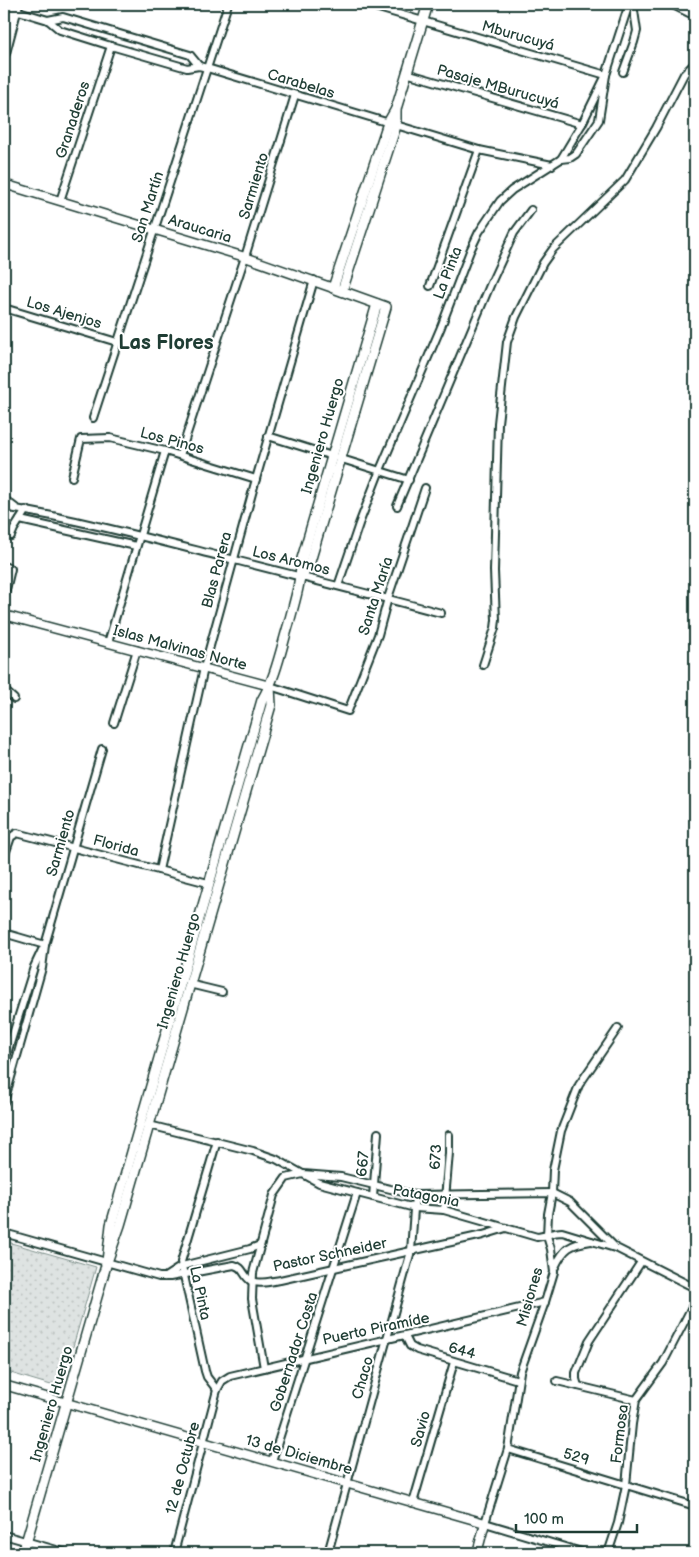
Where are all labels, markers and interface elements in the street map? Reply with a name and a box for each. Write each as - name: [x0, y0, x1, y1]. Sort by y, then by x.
- street label: Mburucuyá: [480, 17, 556, 55]
- street label: Pasaje MBurucuyá: [435, 60, 561, 114]
- street label: Carabelas: [265, 65, 337, 103]
- street label: Granaderos: [52, 78, 95, 161]
- street label: Sarmiento: [235, 150, 273, 222]
- street label: San Martín: [128, 169, 168, 245]
- street label: Araucaria: [166, 210, 234, 248]
- street label: La Pinta: [429, 244, 467, 302]
- street label: Los Ajenjos: [24, 293, 105, 334]
- district label: Las Flores: [118, 331, 214, 355]
- street label: Ingeniero Huergo: [297, 376, 349, 496]
- street label: Los Pinos: [138, 423, 207, 459]
- street label: Blas Parera: [198, 530, 236, 610]
- street label: Los Aromos: [250, 542, 332, 580]
- street label: Santa María: [354, 554, 398, 638]
- street label: Islas Malvinas Norte: [111, 621, 249, 675]
- street label: Sarmiento: [42, 807, 80, 879]
- street label: Florida: [91, 831, 141, 861]
- street label: Ingeniero Huergo: [153, 911, 205, 1031]
- street label: 673: [426, 1144, 446, 1170]
- street label: 667: [352, 1150, 374, 1178]
- street label: Patagonia: [391, 1180, 461, 1212]
- street label: Pastor Schneider: [271, 1234, 389, 1276]
- street label: La Pinta: [185, 1264, 215, 1322]
- street label: Misiones: [513, 1265, 548, 1329]
- street label: Gobernador Costa: [266, 1289, 322, 1415]
- street label: Puerto Piramíde: [321, 1308, 431, 1350]
- street label: 644: [446, 1338, 478, 1364]
- street label: Ingeniero Huergo: [26, 1344, 78, 1464]
- street label: Chaco: [348, 1354, 378, 1402]
- street label: Formosa: [607, 1403, 633, 1465]
- street label: Savio: [407, 1409, 435, 1449]
- street label: 12 de Octubre: [162, 1420, 204, 1516]
- street label: 13 de Diciembre: [243, 1431, 355, 1479]
- street label: 529: [561, 1444, 591, 1470]
- scale bar: [516, 1502, 638, 1534]
- text: 100 m: [524, 1510, 564, 1529]

